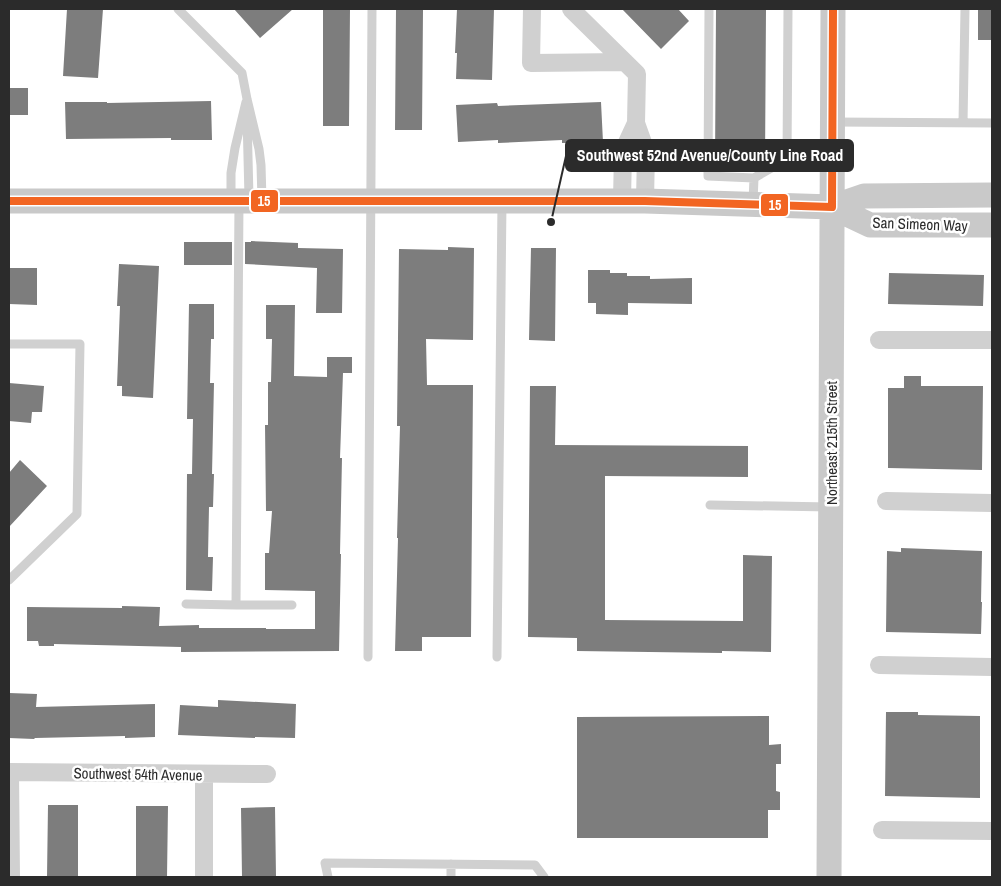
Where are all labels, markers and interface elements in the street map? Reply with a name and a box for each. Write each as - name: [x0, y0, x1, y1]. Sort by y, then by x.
- callout: Southwest 52nd Avenue/County Line Road: [566, 140, 853, 171]
- text: Southwest 52nd Avenue/County Line Road: [577, 144, 843, 166]
- line badge: 15: [250, 189, 279, 213]
- text: 15: [258, 192, 271, 210]
- line badge: 15: [760, 193, 789, 217]
- text: 15: [769, 196, 782, 214]
- street label: San Simeon Way: [872, 212, 969, 236]
- street label: Northeast 215th Street: [821, 381, 842, 505]
- street label: Southwest 54th Avenue: [73, 762, 203, 786]

